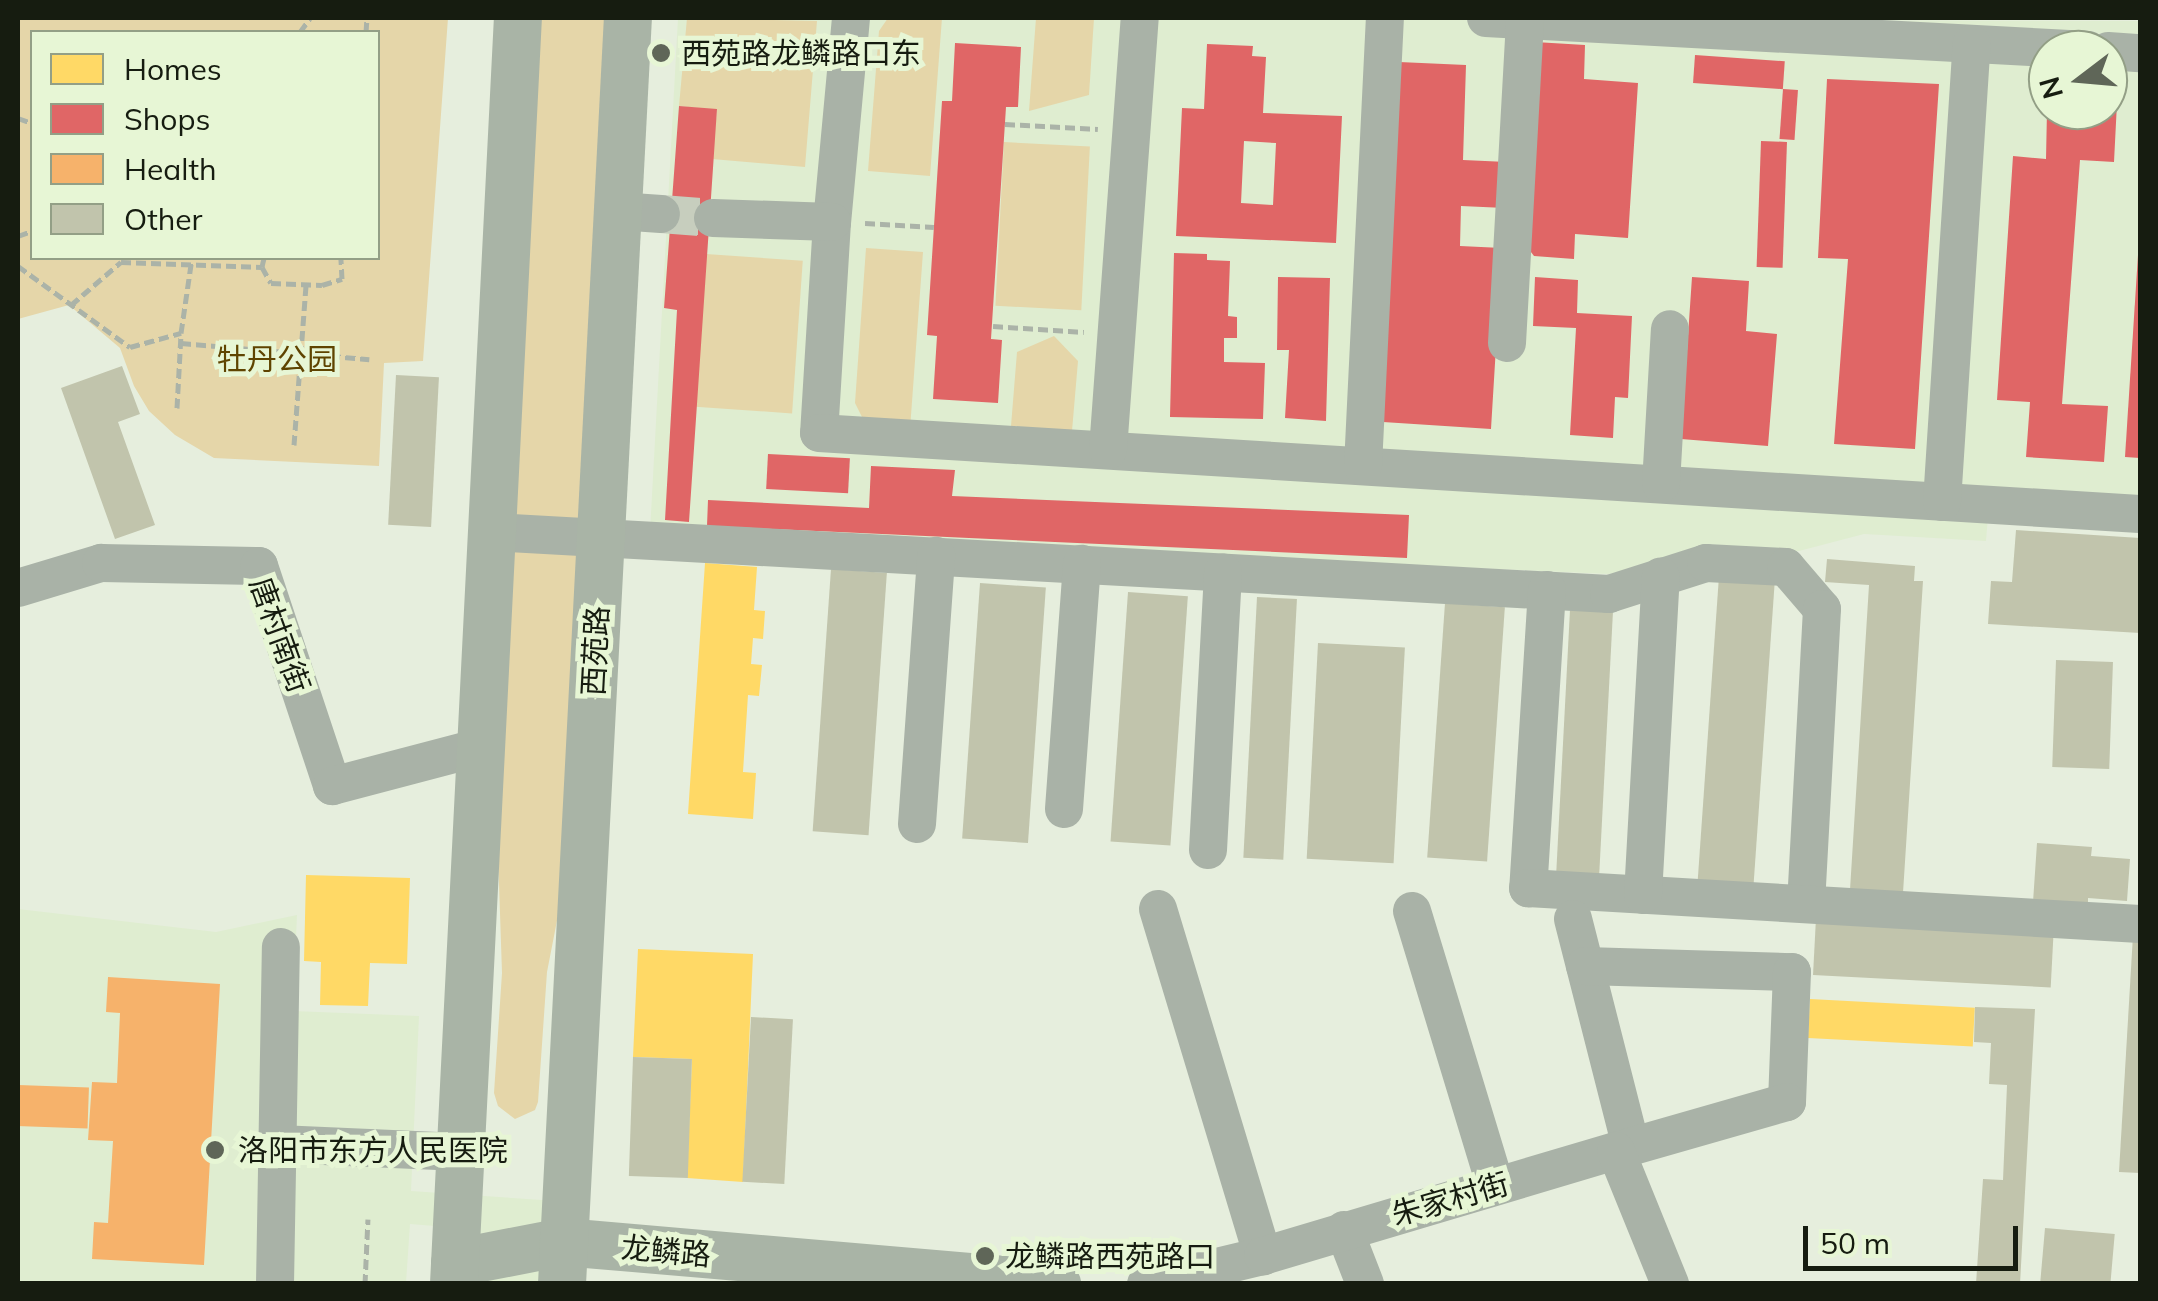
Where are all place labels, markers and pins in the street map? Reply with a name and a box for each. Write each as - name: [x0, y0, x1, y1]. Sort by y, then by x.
- place label: 西苑路龙鳞路口东: [681, 35, 921, 71]
- marker: 西苑路龙鳞路口东: [650, 42, 672, 64]
- place label: 洛阳市东方人民医院: [238, 1132, 508, 1168]
- marker: 洛阳市东方人民医院: [202, 1137, 228, 1163]
- place label: 龙鳞路西苑路口: [1005, 1238, 1215, 1274]
- marker: 龙鳞路西苑路口: [974, 1245, 996, 1267]

